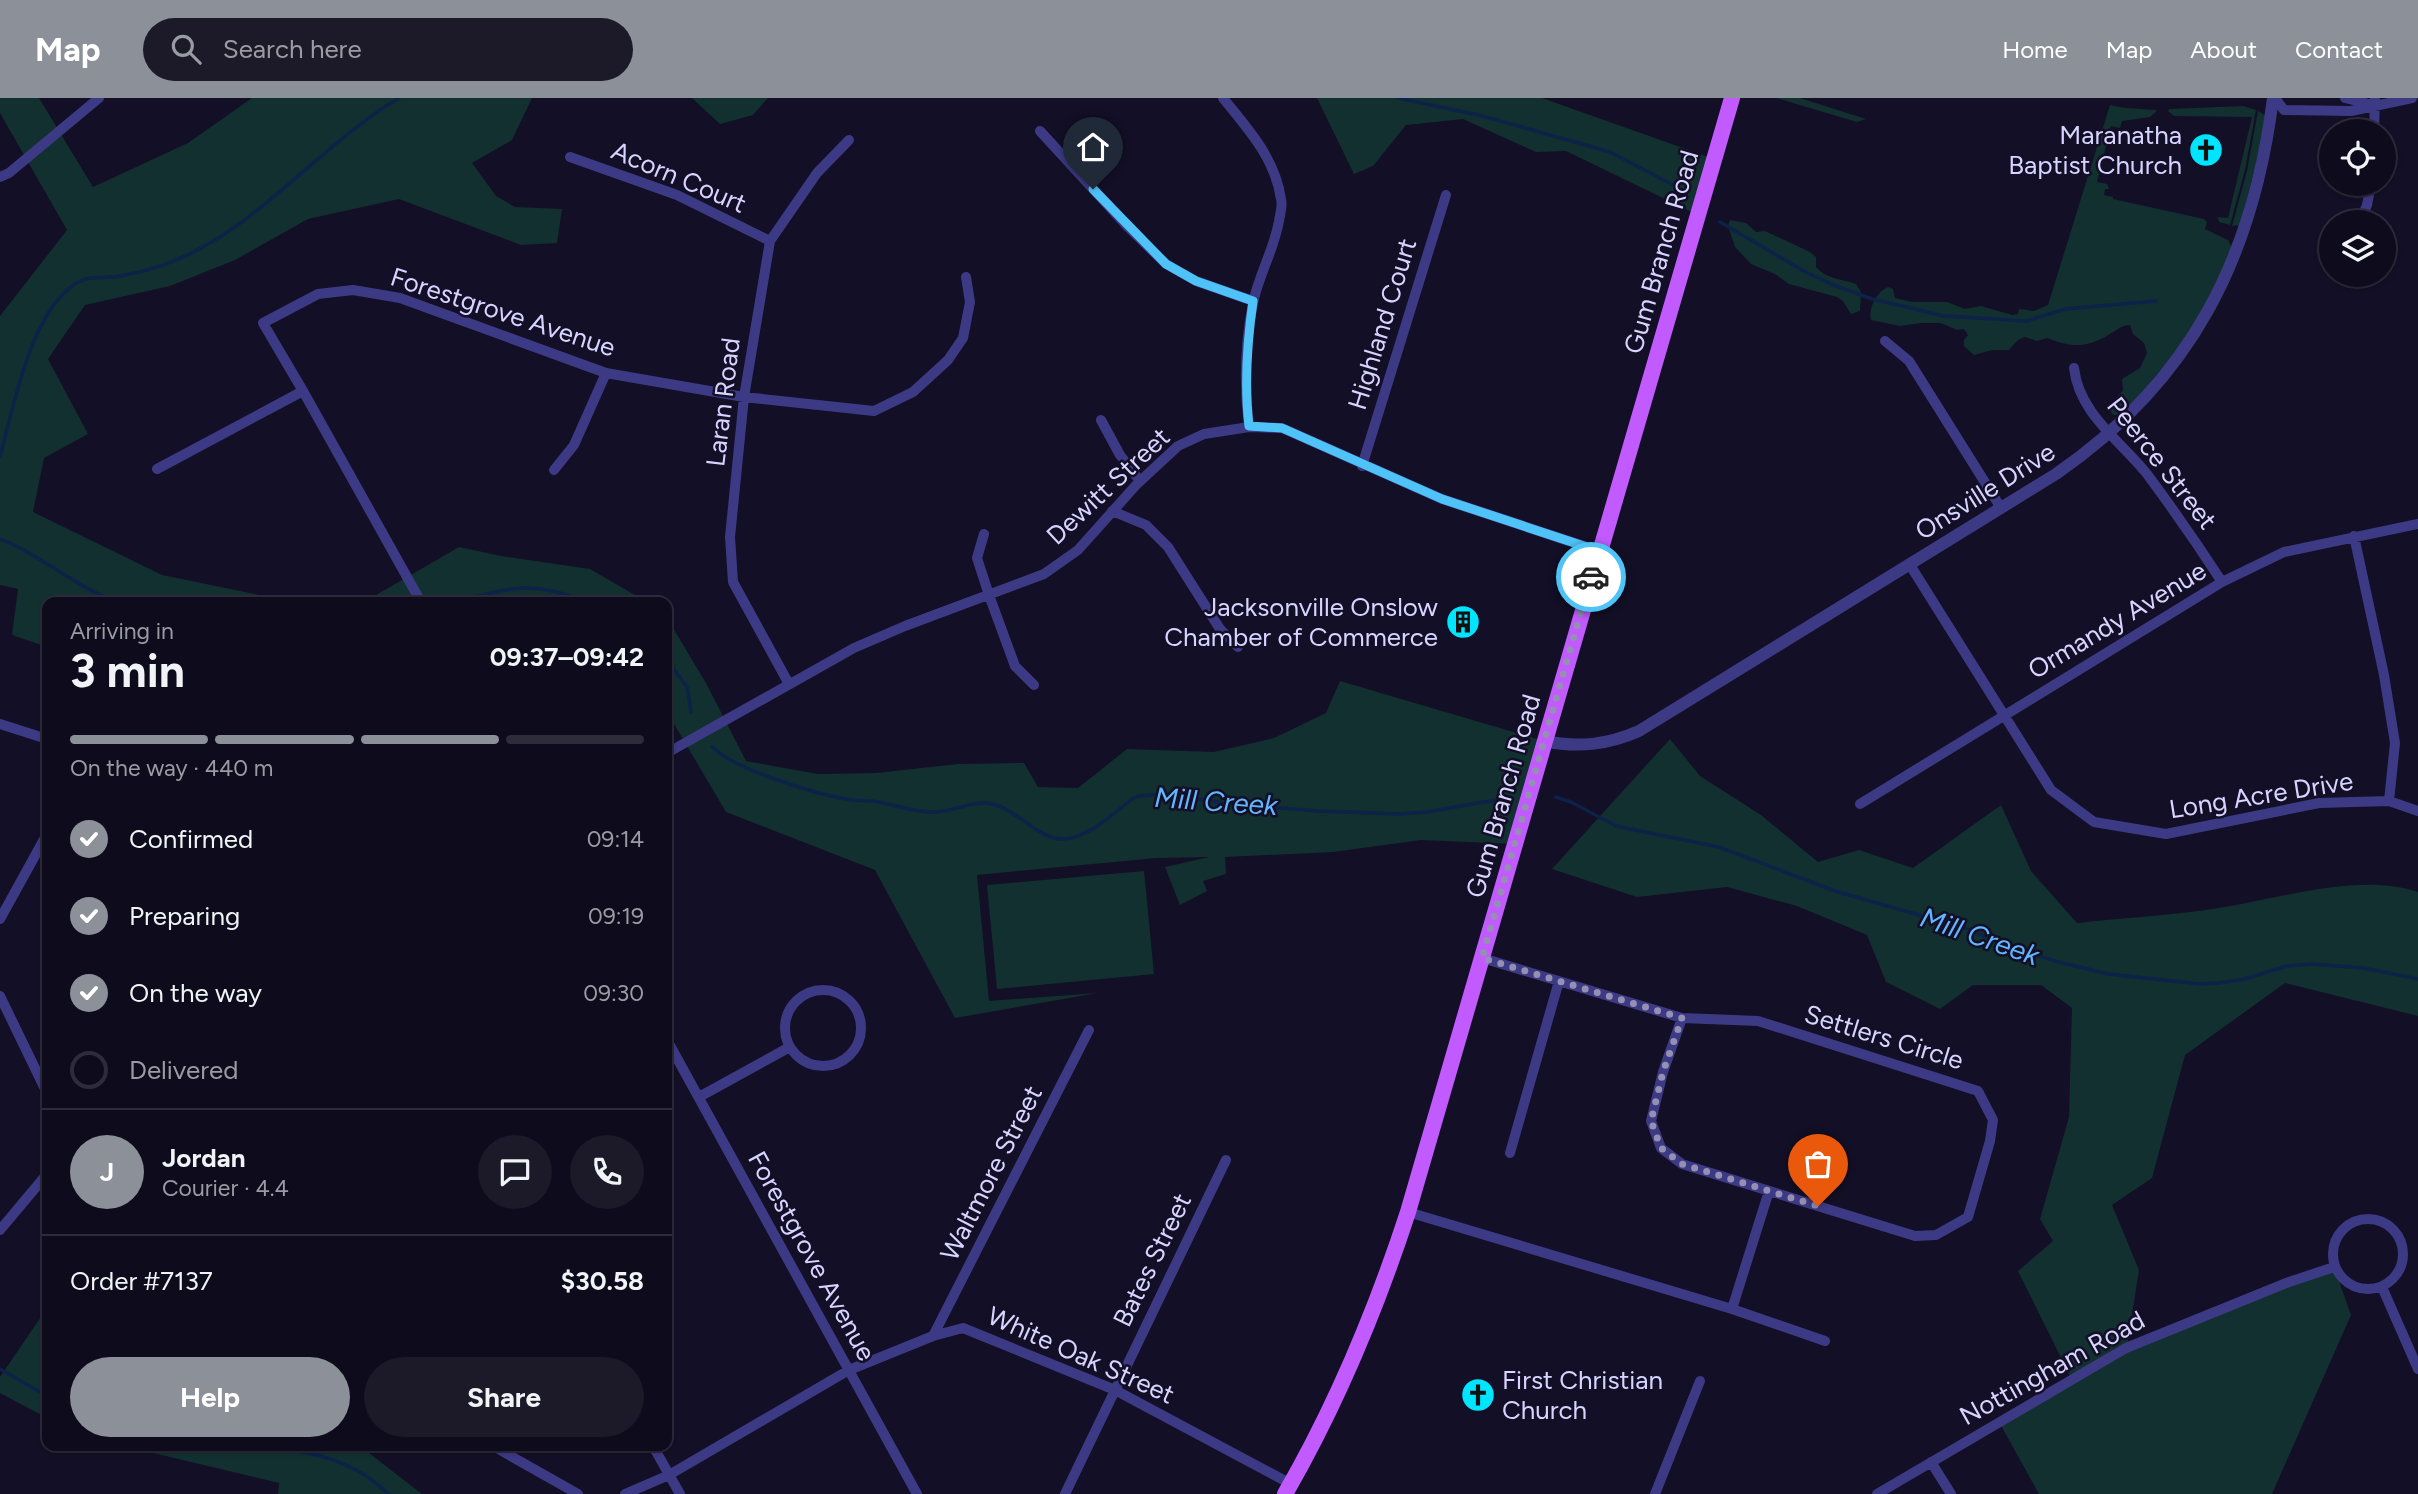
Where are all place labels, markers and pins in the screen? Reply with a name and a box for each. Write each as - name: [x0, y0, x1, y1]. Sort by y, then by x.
- pin: [1063, 117, 1123, 189]
- place label: Maranatha Baptist Church: [2008, 119, 2182, 181]
- church icon: Maranatha Baptist Church: [2187, 131, 2225, 169]
- place label: Jacksonville Onslow Chamber of Commerce: [1164, 591, 1439, 653]
- building icon: Jacksonville Onslow Chamber of Commerce: [1444, 603, 1482, 641]
- pin: [1788, 1134, 1848, 1206]
- place label: First Christian Church: [1502, 1364, 1663, 1426]
- church icon: First Christian Church: [1459, 1376, 1497, 1414]

